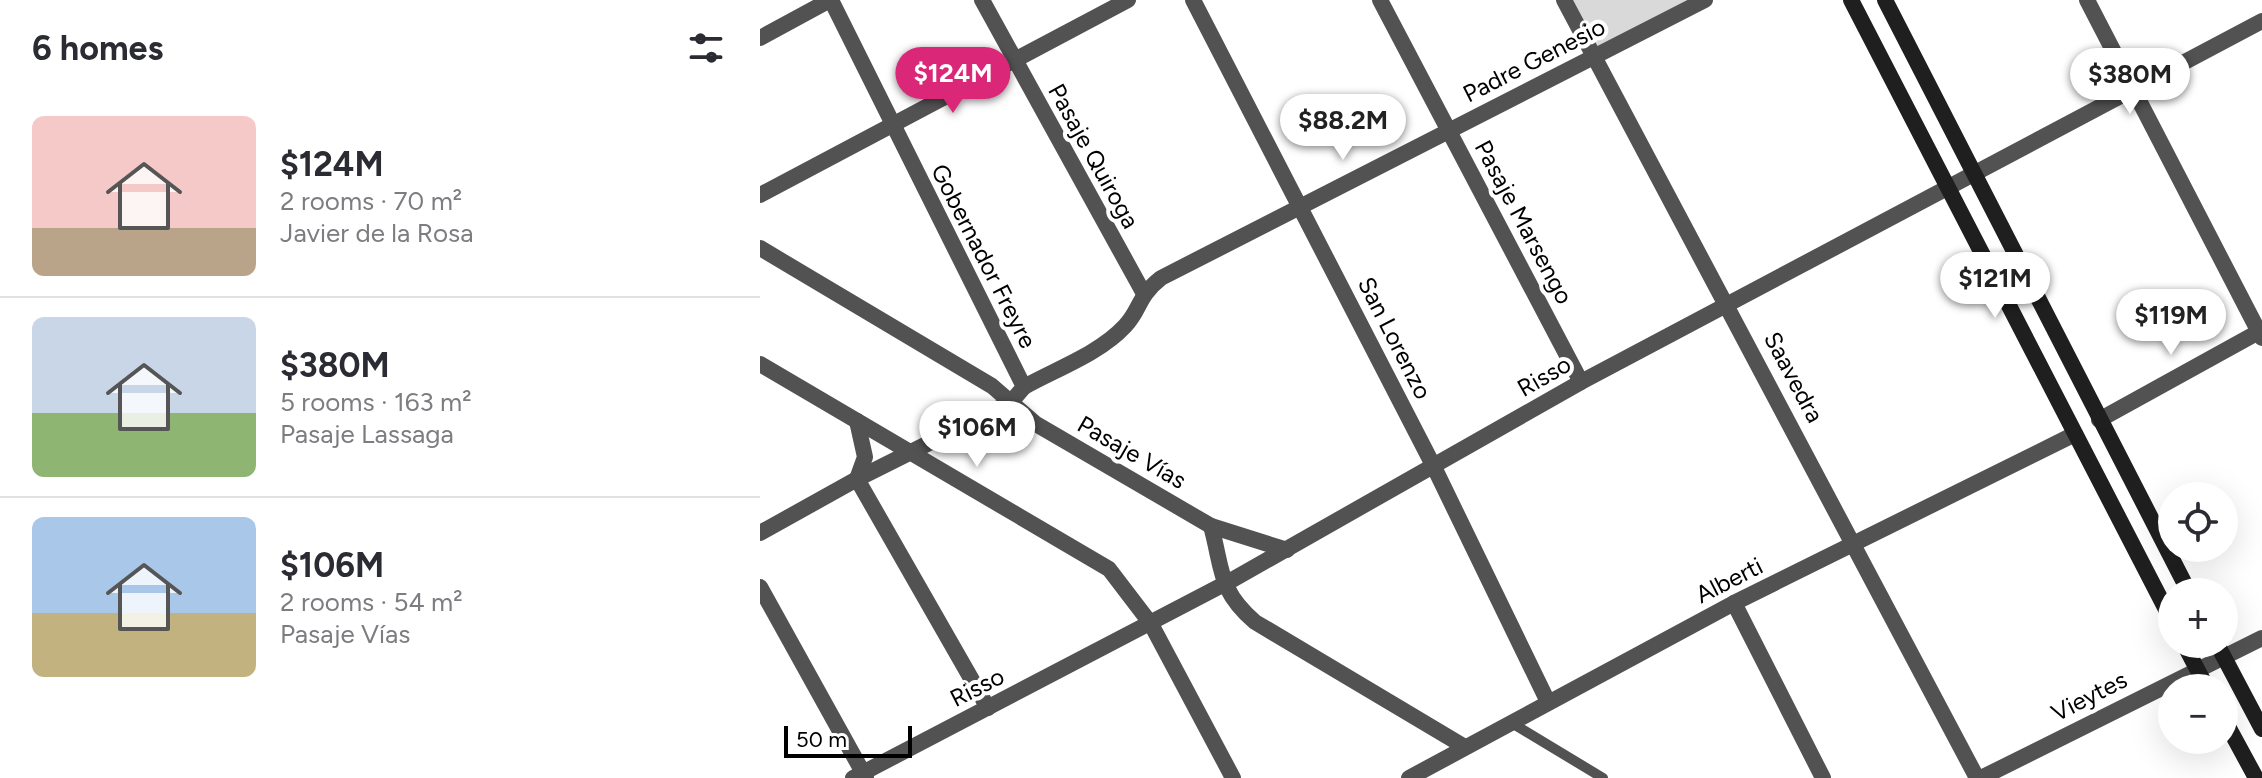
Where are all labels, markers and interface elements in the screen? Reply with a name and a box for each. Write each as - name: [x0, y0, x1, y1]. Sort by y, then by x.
- street label: Padre Genesio: [1458, 12, 1610, 108]
- icon: filters: [684, 26, 728, 70]
- text: 6 homes: [32, 28, 163, 69]
- pin: $124M: [897, 47, 1009, 115]
- pin: $380M: [2074, 48, 2186, 116]
- text: $124M: [913, 57, 993, 89]
- text: $380M: [2088, 58, 2172, 90]
- street label: Pasaje Quiroga: [1042, 79, 1146, 233]
- pin: $88.2M: [1278, 94, 1408, 162]
- text: $88.2M: [1298, 104, 1388, 136]
- street label: Pasaje Marsengo: [1469, 135, 1579, 309]
- text: $124M: [280, 144, 384, 185]
- icon: home: [96, 148, 192, 244]
- street label: Gobernador Freyre: [925, 159, 1043, 353]
- text: 2 rooms · 70 m²: [280, 185, 462, 217]
- text: Javier de la Rosa: [280, 217, 473, 249]
- pin: $121M: [1939, 252, 2051, 320]
- text: $121M: [1958, 262, 2032, 294]
- street label: San Lorenzo: [1352, 272, 1438, 404]
- pin: $119M: [2115, 289, 2227, 357]
- text: $119M: [2134, 299, 2208, 331]
- street label: Saavedra: [1758, 327, 1830, 427]
- text: $380M: [280, 345, 390, 386]
- icon: home: [96, 349, 192, 445]
- street label: Risso: [1512, 349, 1576, 403]
- text: 5 rooms · 163 m²: [280, 386, 472, 418]
- pin: $106M: [921, 401, 1033, 469]
- street label: Pasaje Vías: [1073, 409, 1191, 495]
- text: $106M: [937, 411, 1017, 443]
- text: Pasaje Lassaga: [280, 418, 454, 450]
- map controls: [2158, 482, 2238, 754]
- button: locate: [2158, 482, 2238, 562]
- text: $106M: [280, 545, 384, 586]
- icon: home: [96, 549, 192, 645]
- street label: Alberti: [1691, 551, 1767, 609]
- button: +: [2158, 578, 2238, 658]
- text: 2 rooms · 54 m²: [280, 586, 463, 618]
- text: Pasaje Vías: [280, 618, 410, 650]
- street label: Risso: [945, 661, 1009, 713]
- street label: Vieytes: [2046, 665, 2132, 727]
- button: −: [2158, 674, 2238, 754]
- scale bar: [784, 722, 912, 758]
- text: 50 m: [796, 726, 847, 753]

